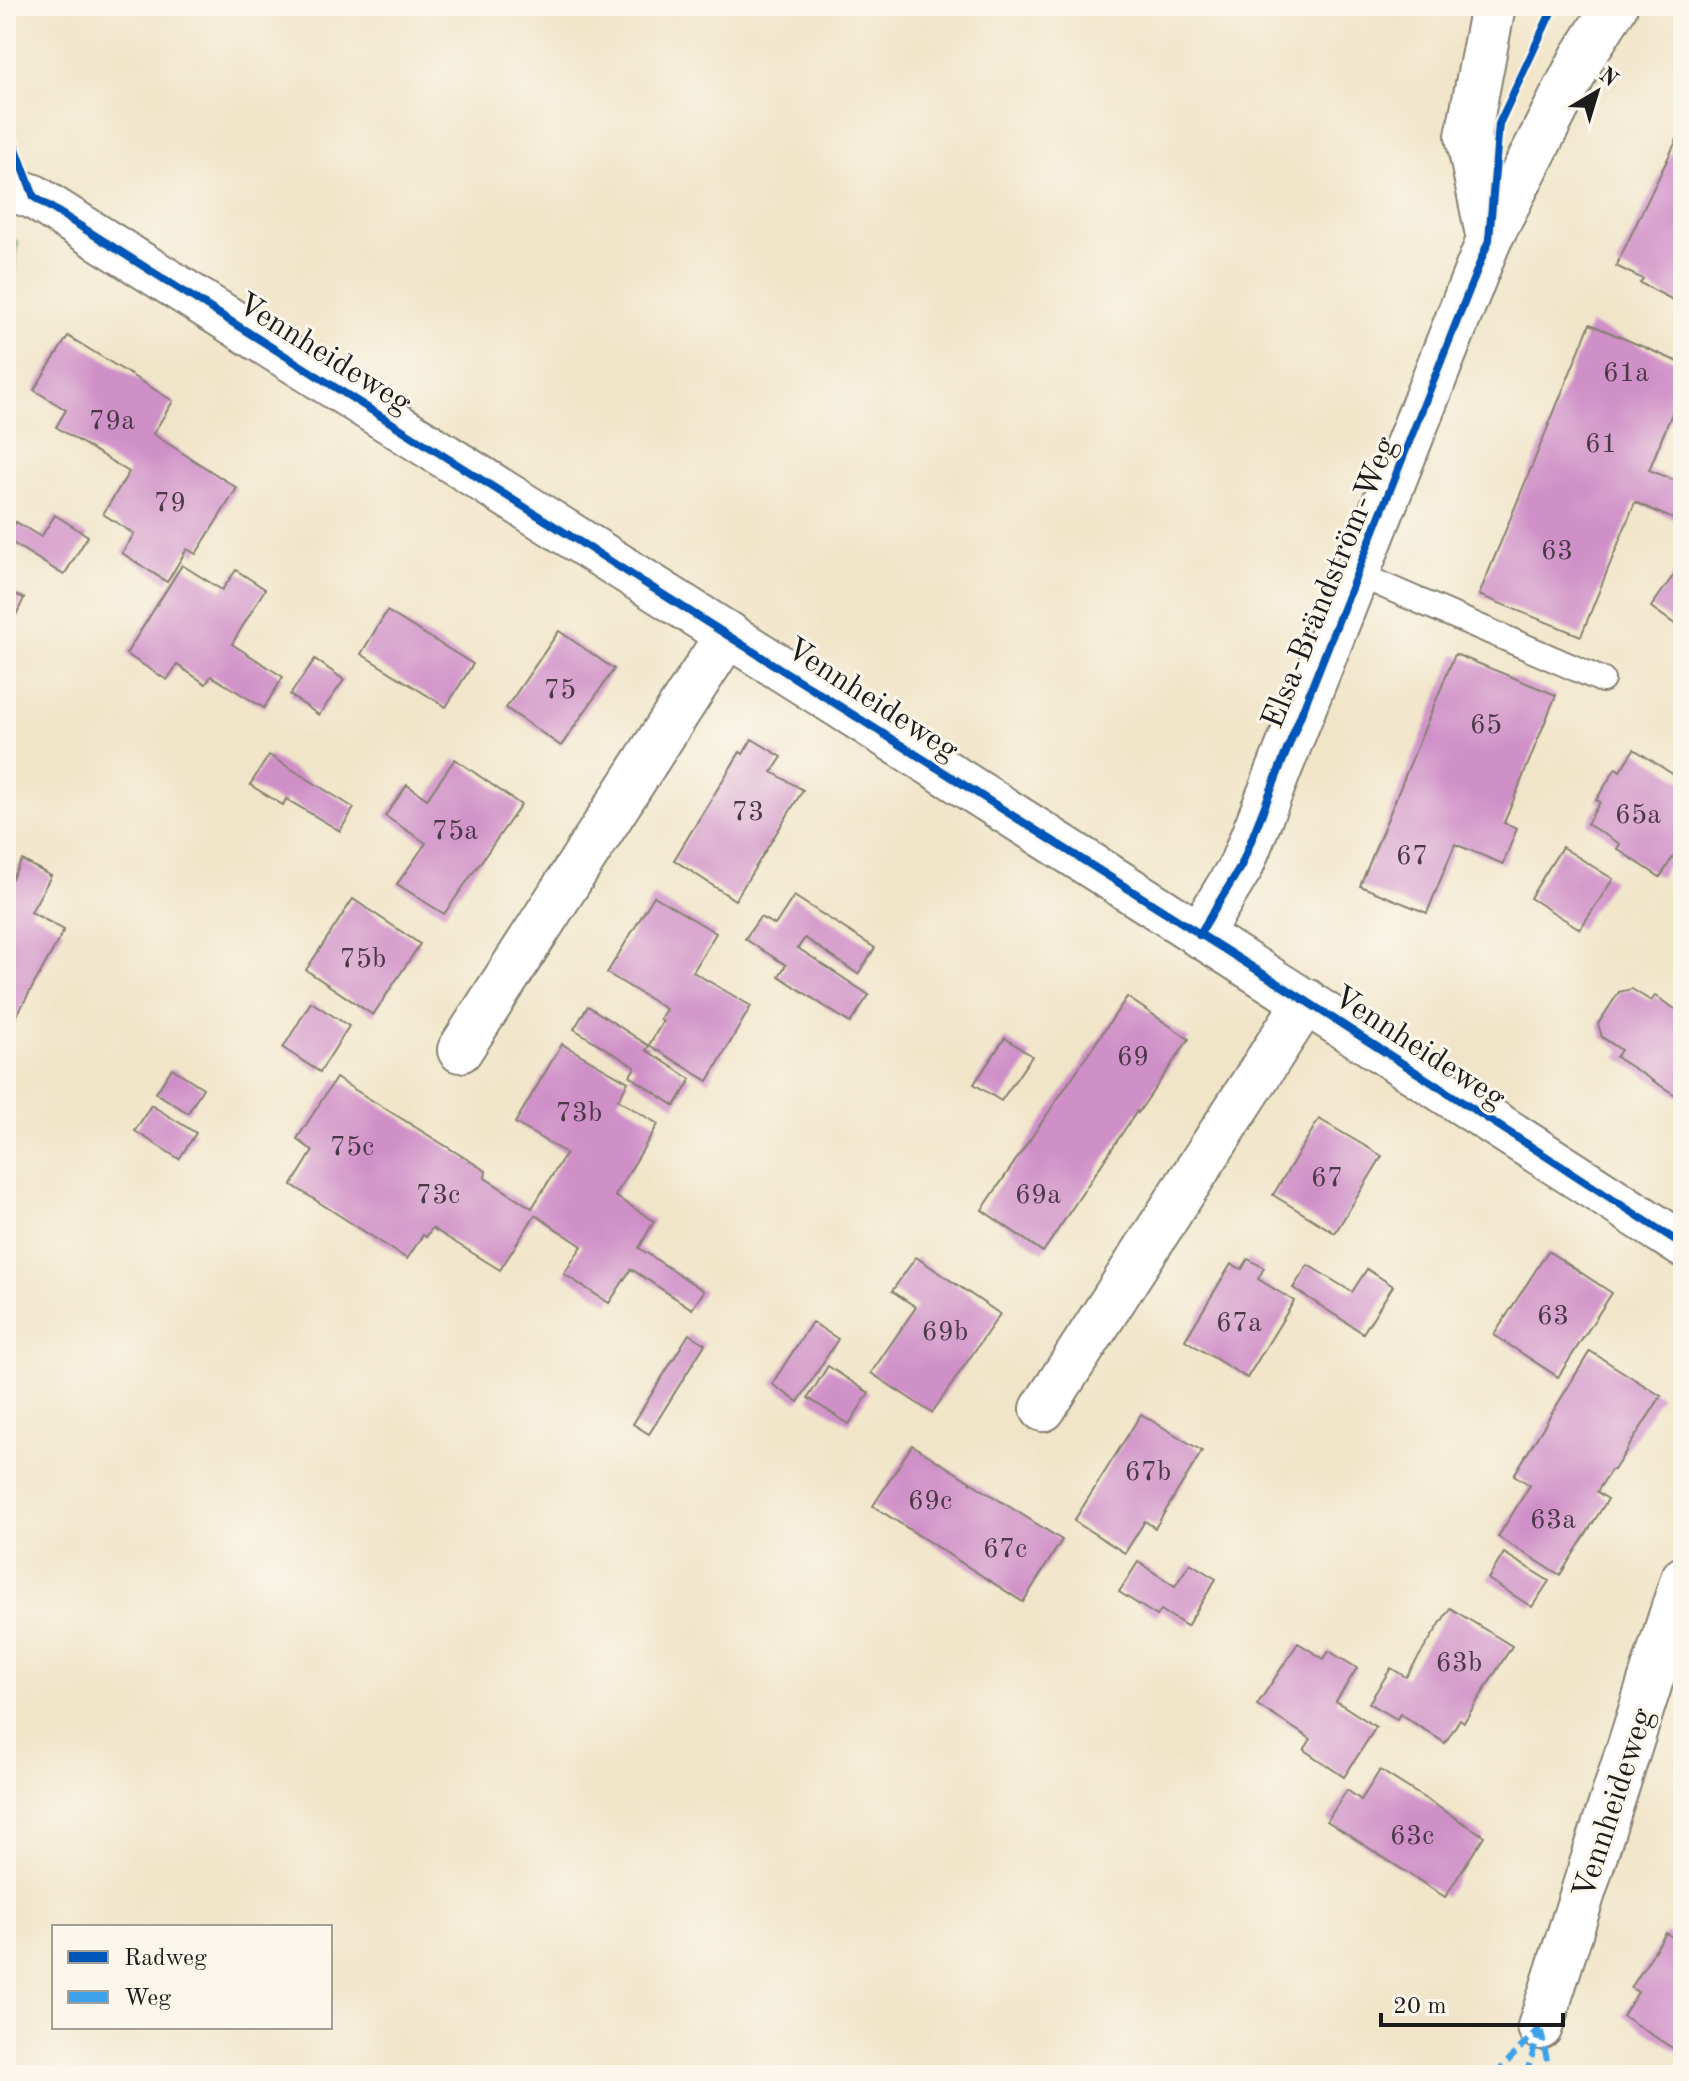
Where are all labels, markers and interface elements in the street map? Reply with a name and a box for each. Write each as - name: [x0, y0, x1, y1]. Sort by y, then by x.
- north arrow: [1557, 52, 1637, 132]
- text: N: [1595, 64, 1622, 92]
- street label: Vennheideweg: [231, 288, 416, 421]
- house number: 61a: [1603, 360, 1649, 388]
- house number: 79a: [89, 408, 135, 436]
- house number: 61: [1585, 431, 1617, 459]
- street label: Elsa-Brändström-Weg: [1258, 433, 1404, 734]
- house number: 79: [154, 490, 186, 518]
- house number: 63: [1541, 538, 1573, 566]
- street label: Vennheideweg: [779, 633, 963, 768]
- house number: 75: [544, 677, 576, 705]
- house number: 65: [1470, 712, 1502, 740]
- house number: 73: [732, 799, 764, 827]
- house number: 65a: [1615, 802, 1661, 830]
- house number: 75a: [432, 818, 478, 846]
- house number: 67: [1396, 843, 1428, 871]
- house number: 75b: [340, 946, 386, 974]
- street label: Vennheideweg: [1326, 981, 1510, 1116]
- house number: 69: [1117, 1044, 1149, 1072]
- house number: 73b: [556, 1100, 602, 1128]
- house number: 75c: [330, 1134, 374, 1162]
- house number: 67: [1311, 1165, 1343, 1193]
- house number: 73c: [416, 1182, 460, 1210]
- house number: 69a: [1015, 1182, 1061, 1210]
- house number: 63: [1537, 1303, 1569, 1331]
- house number: 67a: [1216, 1310, 1262, 1338]
- house number: 69b: [922, 1319, 968, 1347]
- house number: 67b: [1125, 1459, 1171, 1487]
- house number: 69c: [908, 1488, 952, 1516]
- house number: 63a: [1530, 1507, 1576, 1535]
- house number: 67c: [983, 1536, 1027, 1564]
- house number: 63b: [1436, 1650, 1482, 1678]
- street label: Vennheideweg: [1569, 1705, 1661, 1903]
- house number: 63c: [1390, 1823, 1434, 1851]
- legend: [52, 1925, 332, 2029]
- text: Radweg: [124, 1947, 207, 1971]
- scale bar: [1381, 1977, 1563, 2027]
- text: Weg: [124, 1987, 171, 2011]
- text: 20 m: [1393, 1995, 1447, 2019]

